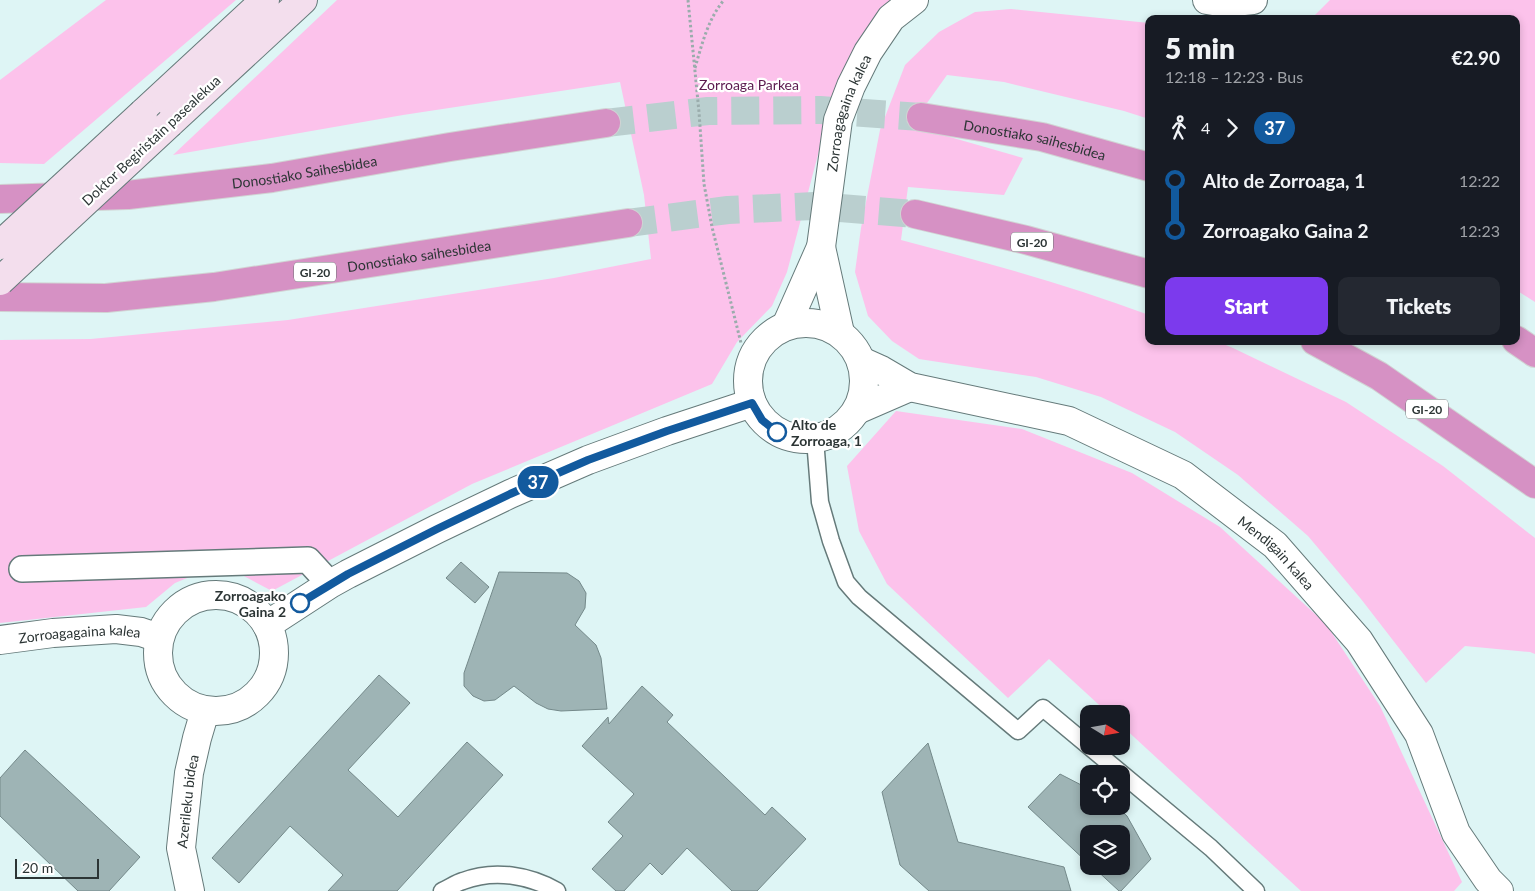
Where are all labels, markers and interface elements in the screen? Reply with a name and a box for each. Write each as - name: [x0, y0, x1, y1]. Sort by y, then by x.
- text: 5 min: [1165, 31, 1235, 65]
- text: €2.90: [1451, 46, 1500, 69]
- street label: Zorroagagaina kalea: [823, 51, 874, 173]
- text: 12:18 – 12:23 · Bus: [1165, 67, 1303, 86]
- street label: Doktor Begiristain pasealekua: [78, 71, 224, 209]
- park label: Zorroaga Parkea: [699, 76, 799, 93]
- icon: walk: [1165, 114, 1193, 142]
- icon: forward: [1218, 114, 1246, 142]
- street label: Donostiako saihesbidea: [962, 116, 1108, 163]
- text: 37: [1264, 117, 1285, 139]
- text: 4: [1201, 118, 1210, 137]
- street label: Donostiako Saihesbidea: [231, 151, 378, 191]
- text: Alto de Zorroaga, 1: [1203, 169, 1365, 192]
- text: 12:22: [1459, 171, 1500, 190]
- text: Zorroagako Gaina 2: [1203, 219, 1369, 242]
- text: 12:23: [1459, 221, 1500, 240]
- road number: GI-20: [1011, 232, 1053, 252]
- street label: Donostiako saihesbidea: [346, 236, 492, 275]
- road number: GI-20: [294, 262, 336, 282]
- button: Start: [1165, 277, 1328, 335]
- button: Tickets: [1338, 277, 1500, 335]
- road number: GI-20: [1406, 399, 1448, 418]
- place label: Alto de Zorroaga, 1: [790, 416, 862, 449]
- marker: Alto de Zorroaga, 1: [767, 422, 787, 442]
- line badge: 37: [516, 466, 560, 498]
- text: 37: [528, 471, 548, 493]
- street label: Mendigain kalea: [1235, 512, 1318, 593]
- place label: Zorroagako Gaina 2: [215, 587, 286, 620]
- marker: Zorroagako Gaina 2: [290, 593, 310, 613]
- street label: Zorroagagaina kalea: [17, 620, 142, 646]
- north arrow: [1080, 705, 1130, 755]
- map controls: [1080, 705, 1130, 875]
- street label: Azerileku bidea: [173, 753, 201, 849]
- button: locate: [1080, 765, 1130, 815]
- button: layers: [1080, 825, 1130, 875]
- scale bar: [15, 856, 99, 879]
- text: 20 m: [22, 859, 53, 876]

